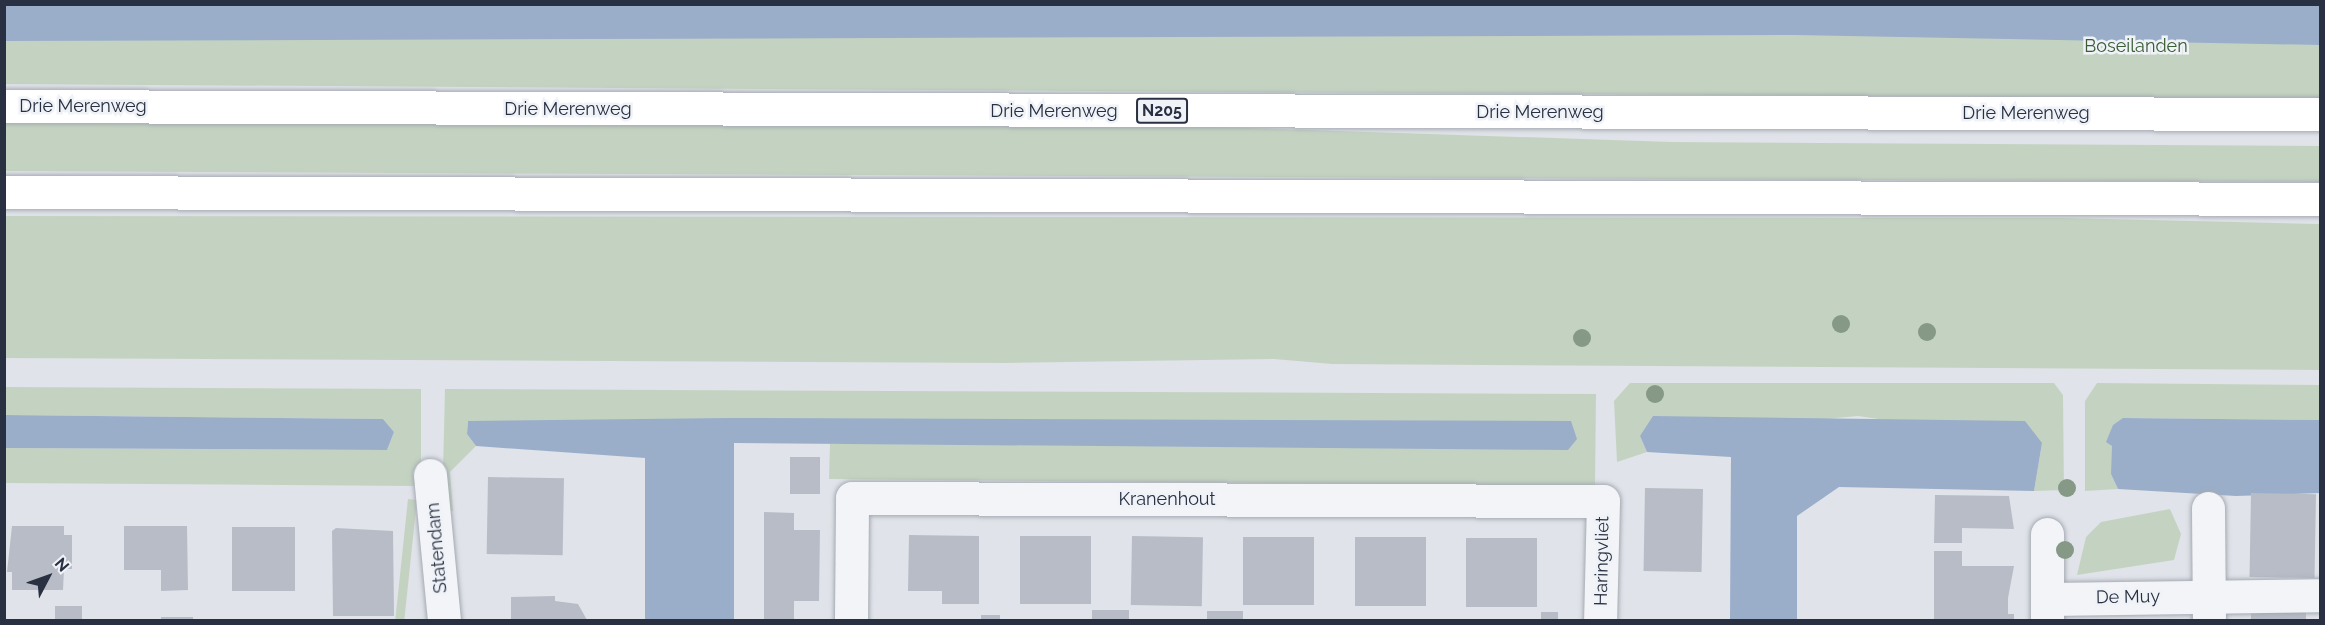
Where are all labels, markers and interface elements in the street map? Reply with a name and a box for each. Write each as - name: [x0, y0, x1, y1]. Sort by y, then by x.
- park label: Boseilanden: [2084, 35, 2188, 57]
- street label: Drie Merenweg: [19, 95, 147, 117]
- street label: Drie Merenweg: [504, 98, 632, 120]
- road number: N205: [1135, 98, 1189, 124]
- street label: Drie Merenweg: [990, 100, 1118, 122]
- street label: Drie Merenweg: [1476, 101, 1604, 123]
- street label: Drie Merenweg: [1962, 102, 2090, 124]
- street label: Kranenhout: [1118, 488, 1216, 510]
- street label: Statendam: [422, 502, 452, 594]
- street label: Haringvliet: [1590, 516, 1614, 606]
- north arrow: [18, 547, 78, 607]
- text: N: [51, 554, 73, 576]
- street label: De Muy: [2096, 586, 2160, 608]

